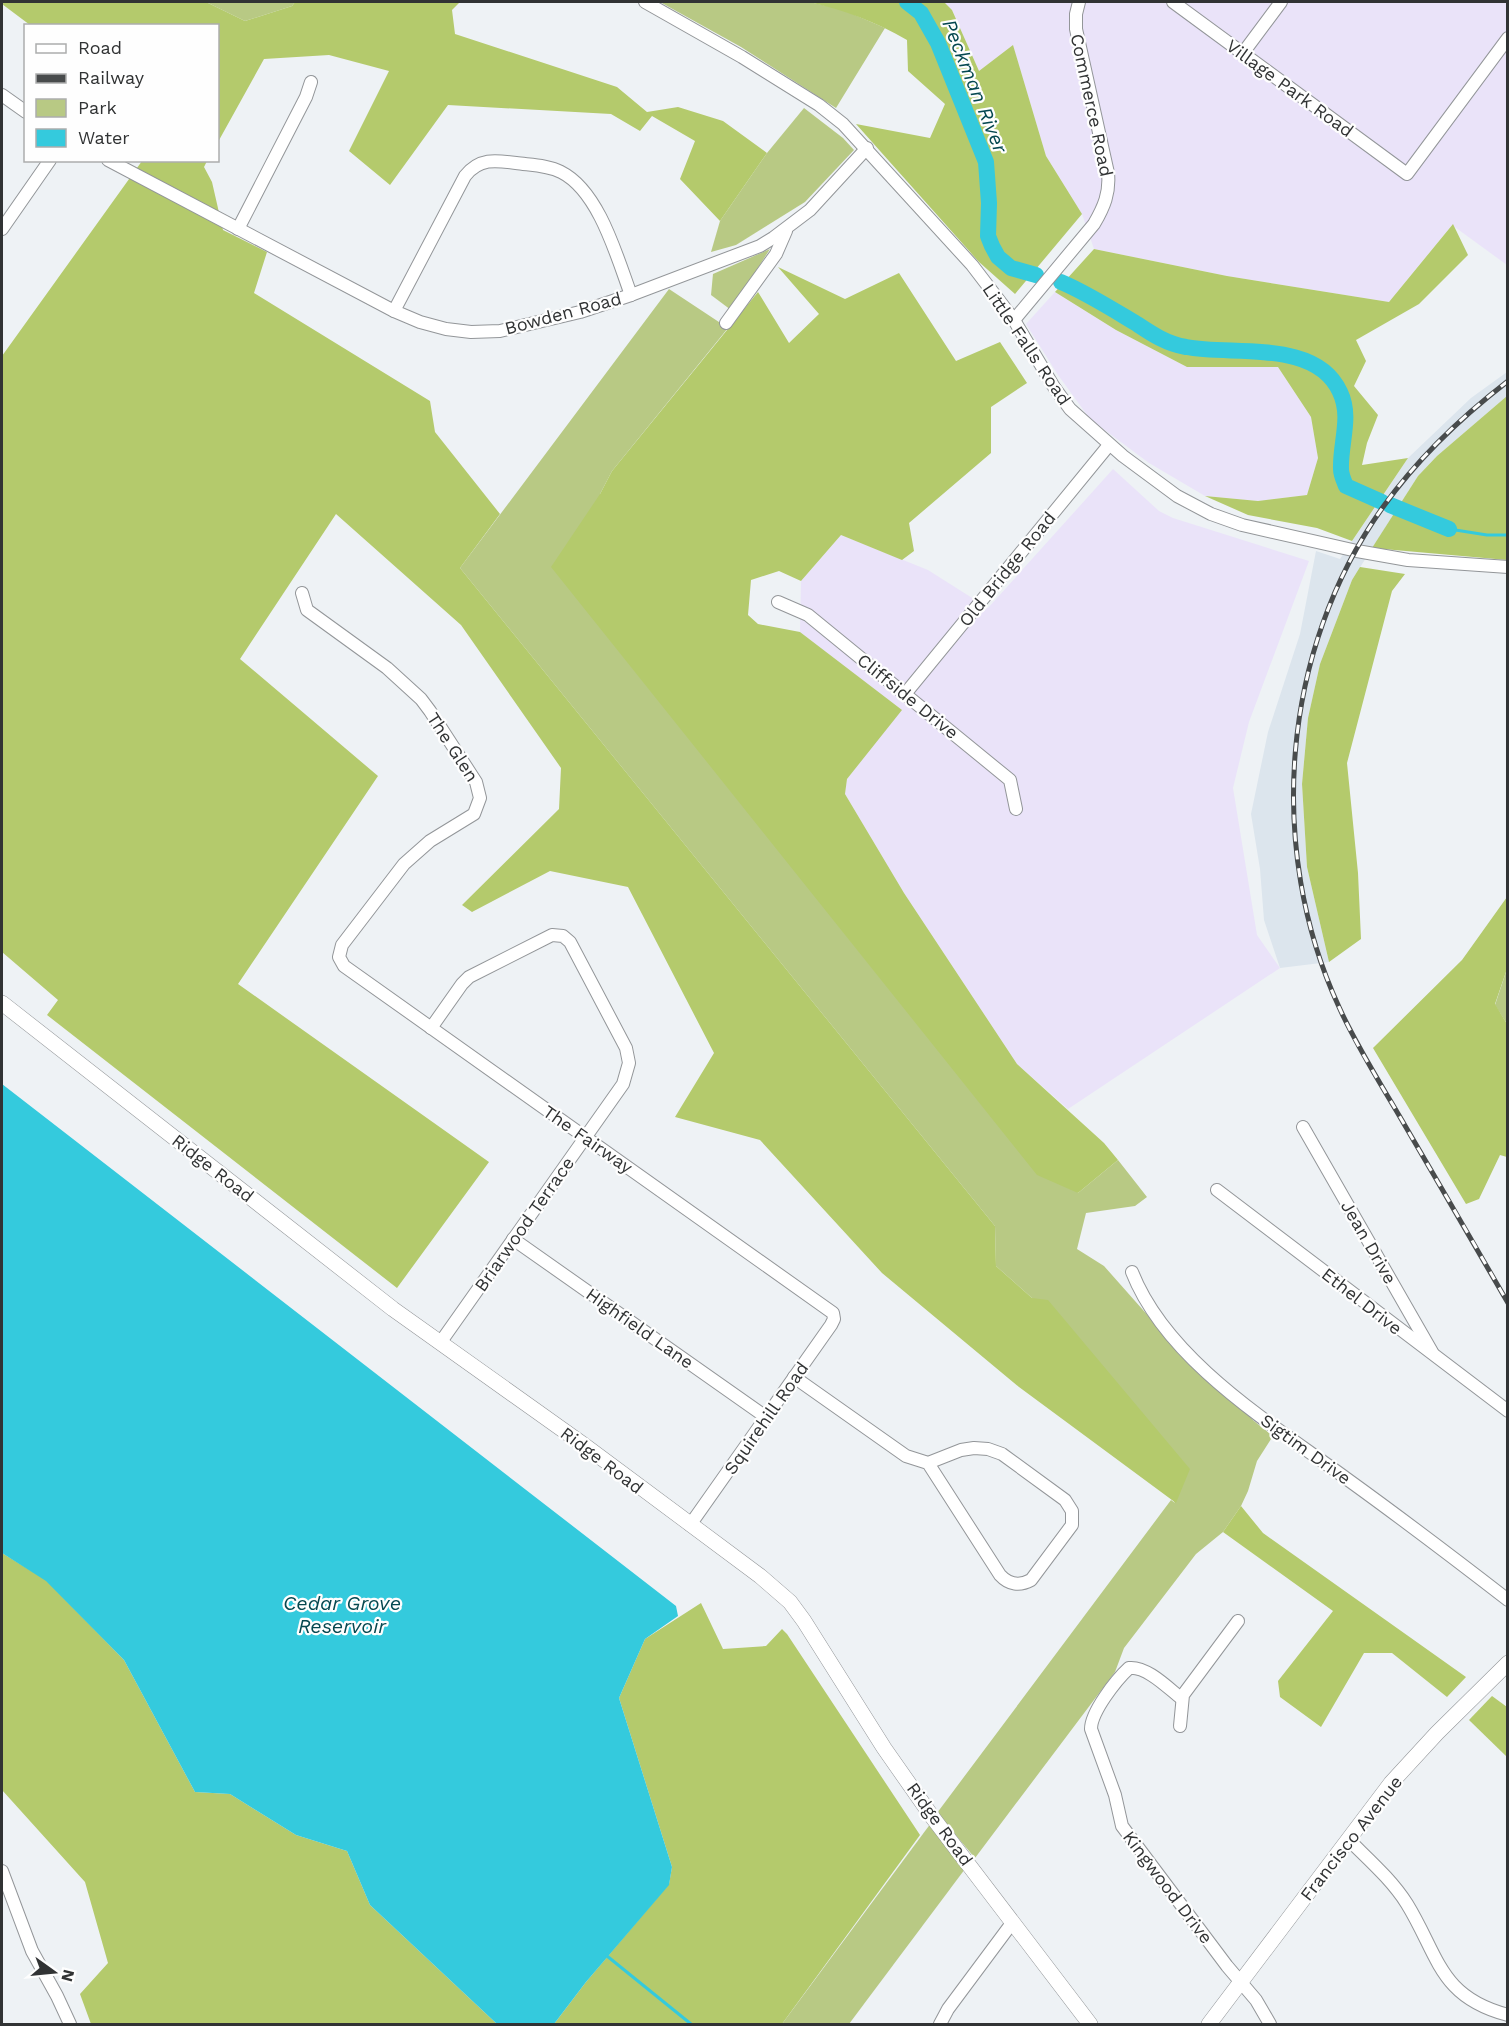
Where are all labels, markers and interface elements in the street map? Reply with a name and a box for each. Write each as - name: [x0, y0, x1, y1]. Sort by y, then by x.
- water label: Peckman River: [937, 16, 1013, 157]
- legend: [24, 24, 219, 162]
- street label: Commerce Road: [1067, 32, 1117, 178]
- street label: Village Park Road: [1222, 35, 1358, 141]
- text: Road: [78, 37, 122, 58]
- text: Railway: [78, 67, 145, 88]
- text: Park: [78, 97, 117, 118]
- text: Water: [78, 127, 130, 148]
- street label: Little Falls Road: [978, 279, 1076, 409]
- street label: Bowden Road: [502, 287, 624, 339]
- street label: Old Bridge Road: [954, 507, 1060, 631]
- street label: Cliffside Drive: [853, 649, 963, 743]
- street label: The Glen: [423, 708, 483, 786]
- street label: The Fairway: [539, 1100, 637, 1178]
- street label: Ridge Road: [168, 1130, 258, 1206]
- street label: Briarwood Terrace: [470, 1153, 578, 1295]
- street label: Jean Drive: [1337, 1197, 1401, 1287]
- street label: Ethel Drive: [1318, 1263, 1406, 1339]
- street label: Highfield Lane: [582, 1283, 698, 1373]
- street label: Squirehill Road: [719, 1358, 813, 1478]
- street label: Sigtim Drive: [1257, 1409, 1355, 1489]
- street label: Ridge Road: [557, 1422, 647, 1498]
- water label: Cedar Grove Reservoir: [283, 1591, 401, 1638]
- street label: Francisco Avenue: [1296, 1771, 1406, 1905]
- street label: Ridge Road: [903, 1778, 977, 1870]
- street label: Kingwood Drive: [1119, 1826, 1217, 1948]
- north arrow: [24, 1942, 84, 2002]
- text: N: [57, 1968, 79, 1984]

